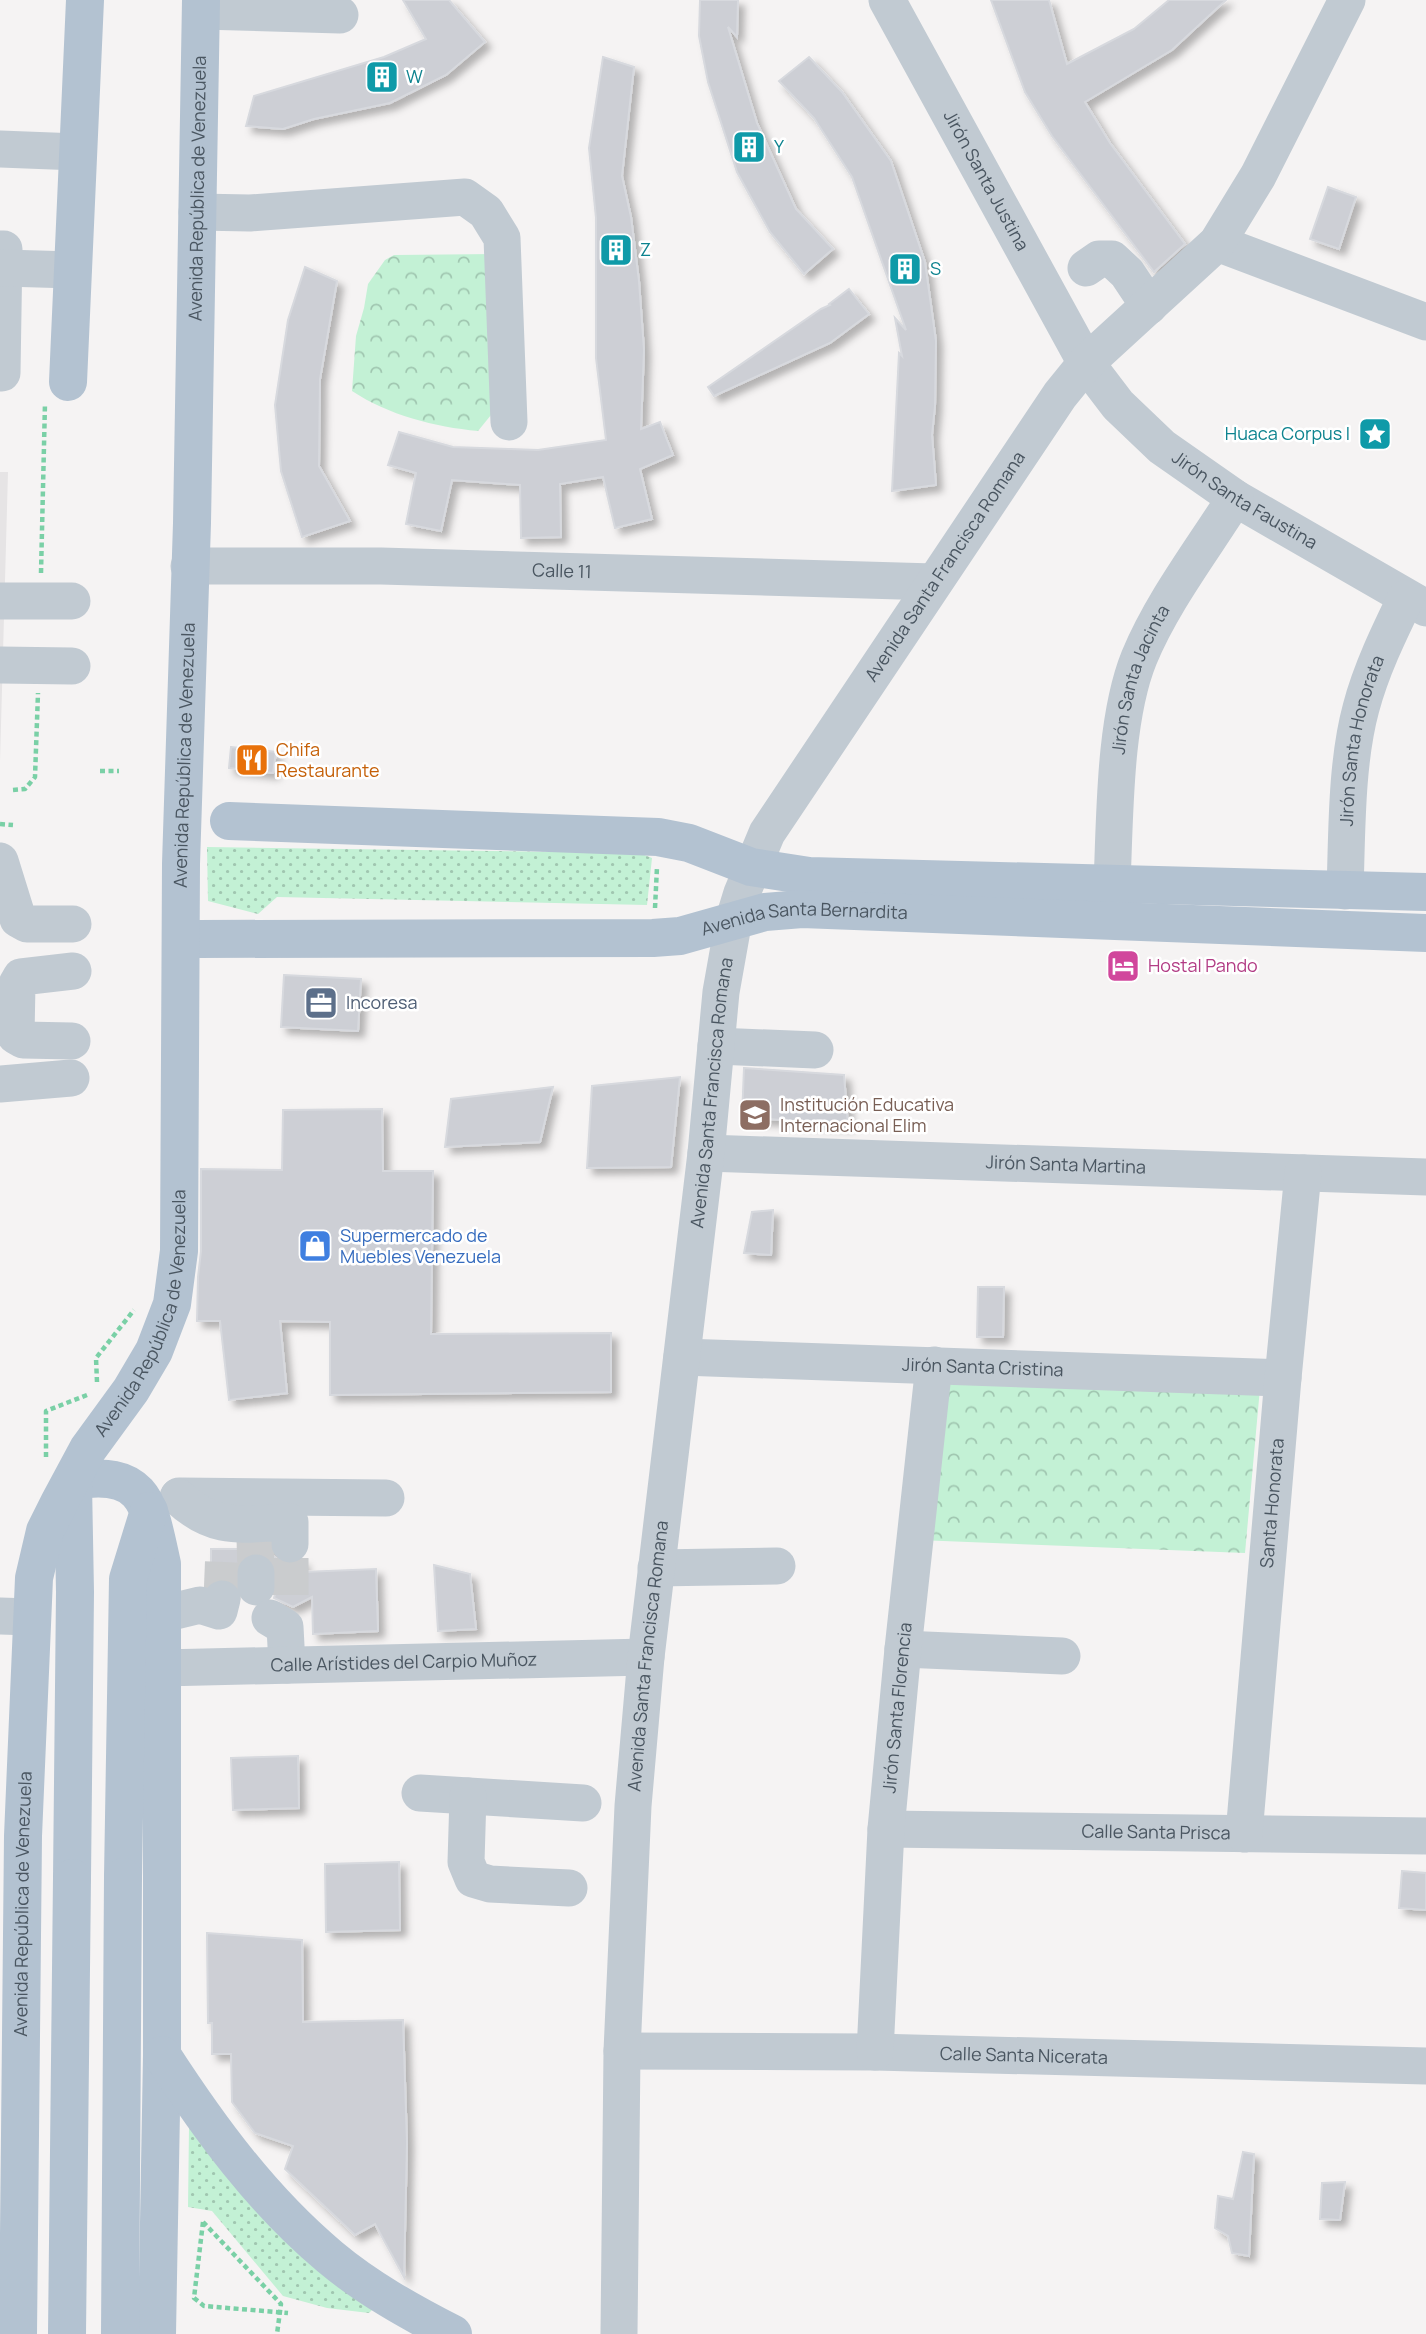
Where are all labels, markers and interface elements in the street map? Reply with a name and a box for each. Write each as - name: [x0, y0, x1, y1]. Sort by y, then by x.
- street label: Avenida República de Venezuela: [182, 55, 211, 321]
- building icon: W: [363, 58, 401, 96]
- place label: W: [406, 64, 423, 88]
- street label: Jirón Santa Justina: [939, 106, 1035, 255]
- building icon: Y: [730, 128, 768, 166]
- place label: Y: [774, 134, 785, 158]
- building icon: Z: [597, 231, 635, 269]
- place label: Z: [640, 237, 651, 261]
- building icon: S: [886, 250, 924, 288]
- place label: S: [930, 256, 941, 280]
- place icon: Huaca Corpus I: [1356, 415, 1394, 453]
- place label: Huaca Corpus I: [1225, 421, 1350, 445]
- street label: Jirón Santa Faustina: [1168, 445, 1322, 554]
- street label: Avenida Santa Francisca Romana: [859, 446, 1030, 686]
- street label: Calle 11: [532, 557, 592, 583]
- street label: Jirón Santa Jacinta: [1106, 600, 1174, 756]
- street label: Avenida República de Venezuela: [168, 622, 200, 888]
- street label: Jirón Santa Honorata: [1334, 651, 1389, 827]
- place label: Chifa Restaurante: [276, 737, 379, 782]
- restaurant icon: Chifa Restaurante: [233, 741, 271, 779]
- street label: Avenida Santa Bernardita: [698, 896, 908, 940]
- hotel icon: Hostal Pando: [1104, 947, 1142, 985]
- place label: Hostal Pando: [1148, 953, 1258, 977]
- street label: Avenida Santa Francisca Romana: [684, 955, 738, 1229]
- office icon: Incoresa: [302, 984, 340, 1022]
- place label: Incoresa: [346, 990, 417, 1014]
- place label: Institución Educativa Internacional Elim: [780, 1092, 954, 1137]
- school or university icon: Institución Educativa Internacional Elim: [736, 1096, 774, 1134]
- street label: Jirón Santa Martina: [985, 1149, 1146, 1179]
- street label: Avenida República de Venezuela: [88, 1189, 190, 1441]
- place label: Supermercado de Muebles Venezuela: [340, 1223, 501, 1268]
- shop icon: Supermercado de Muebles Venezuela: [296, 1227, 334, 1265]
- street label: Jirón Santa Cristina: [902, 1352, 1064, 1381]
- street label: Santa Honorata: [1254, 1437, 1289, 1569]
- street label: Avenida Santa Francisca Romana: [621, 1519, 673, 1792]
- street label: Jirón Santa Florencia: [876, 1621, 917, 1794]
- street label: Calle Arístides del Carpio Muñoz: [270, 1646, 537, 1677]
- street label: Avenida República de Venezuela: [8, 1771, 37, 2037]
- street label: Calle Santa Prisca: [1081, 1819, 1231, 1844]
- street label: Calle Santa Nicerata: [940, 2041, 1108, 2069]

